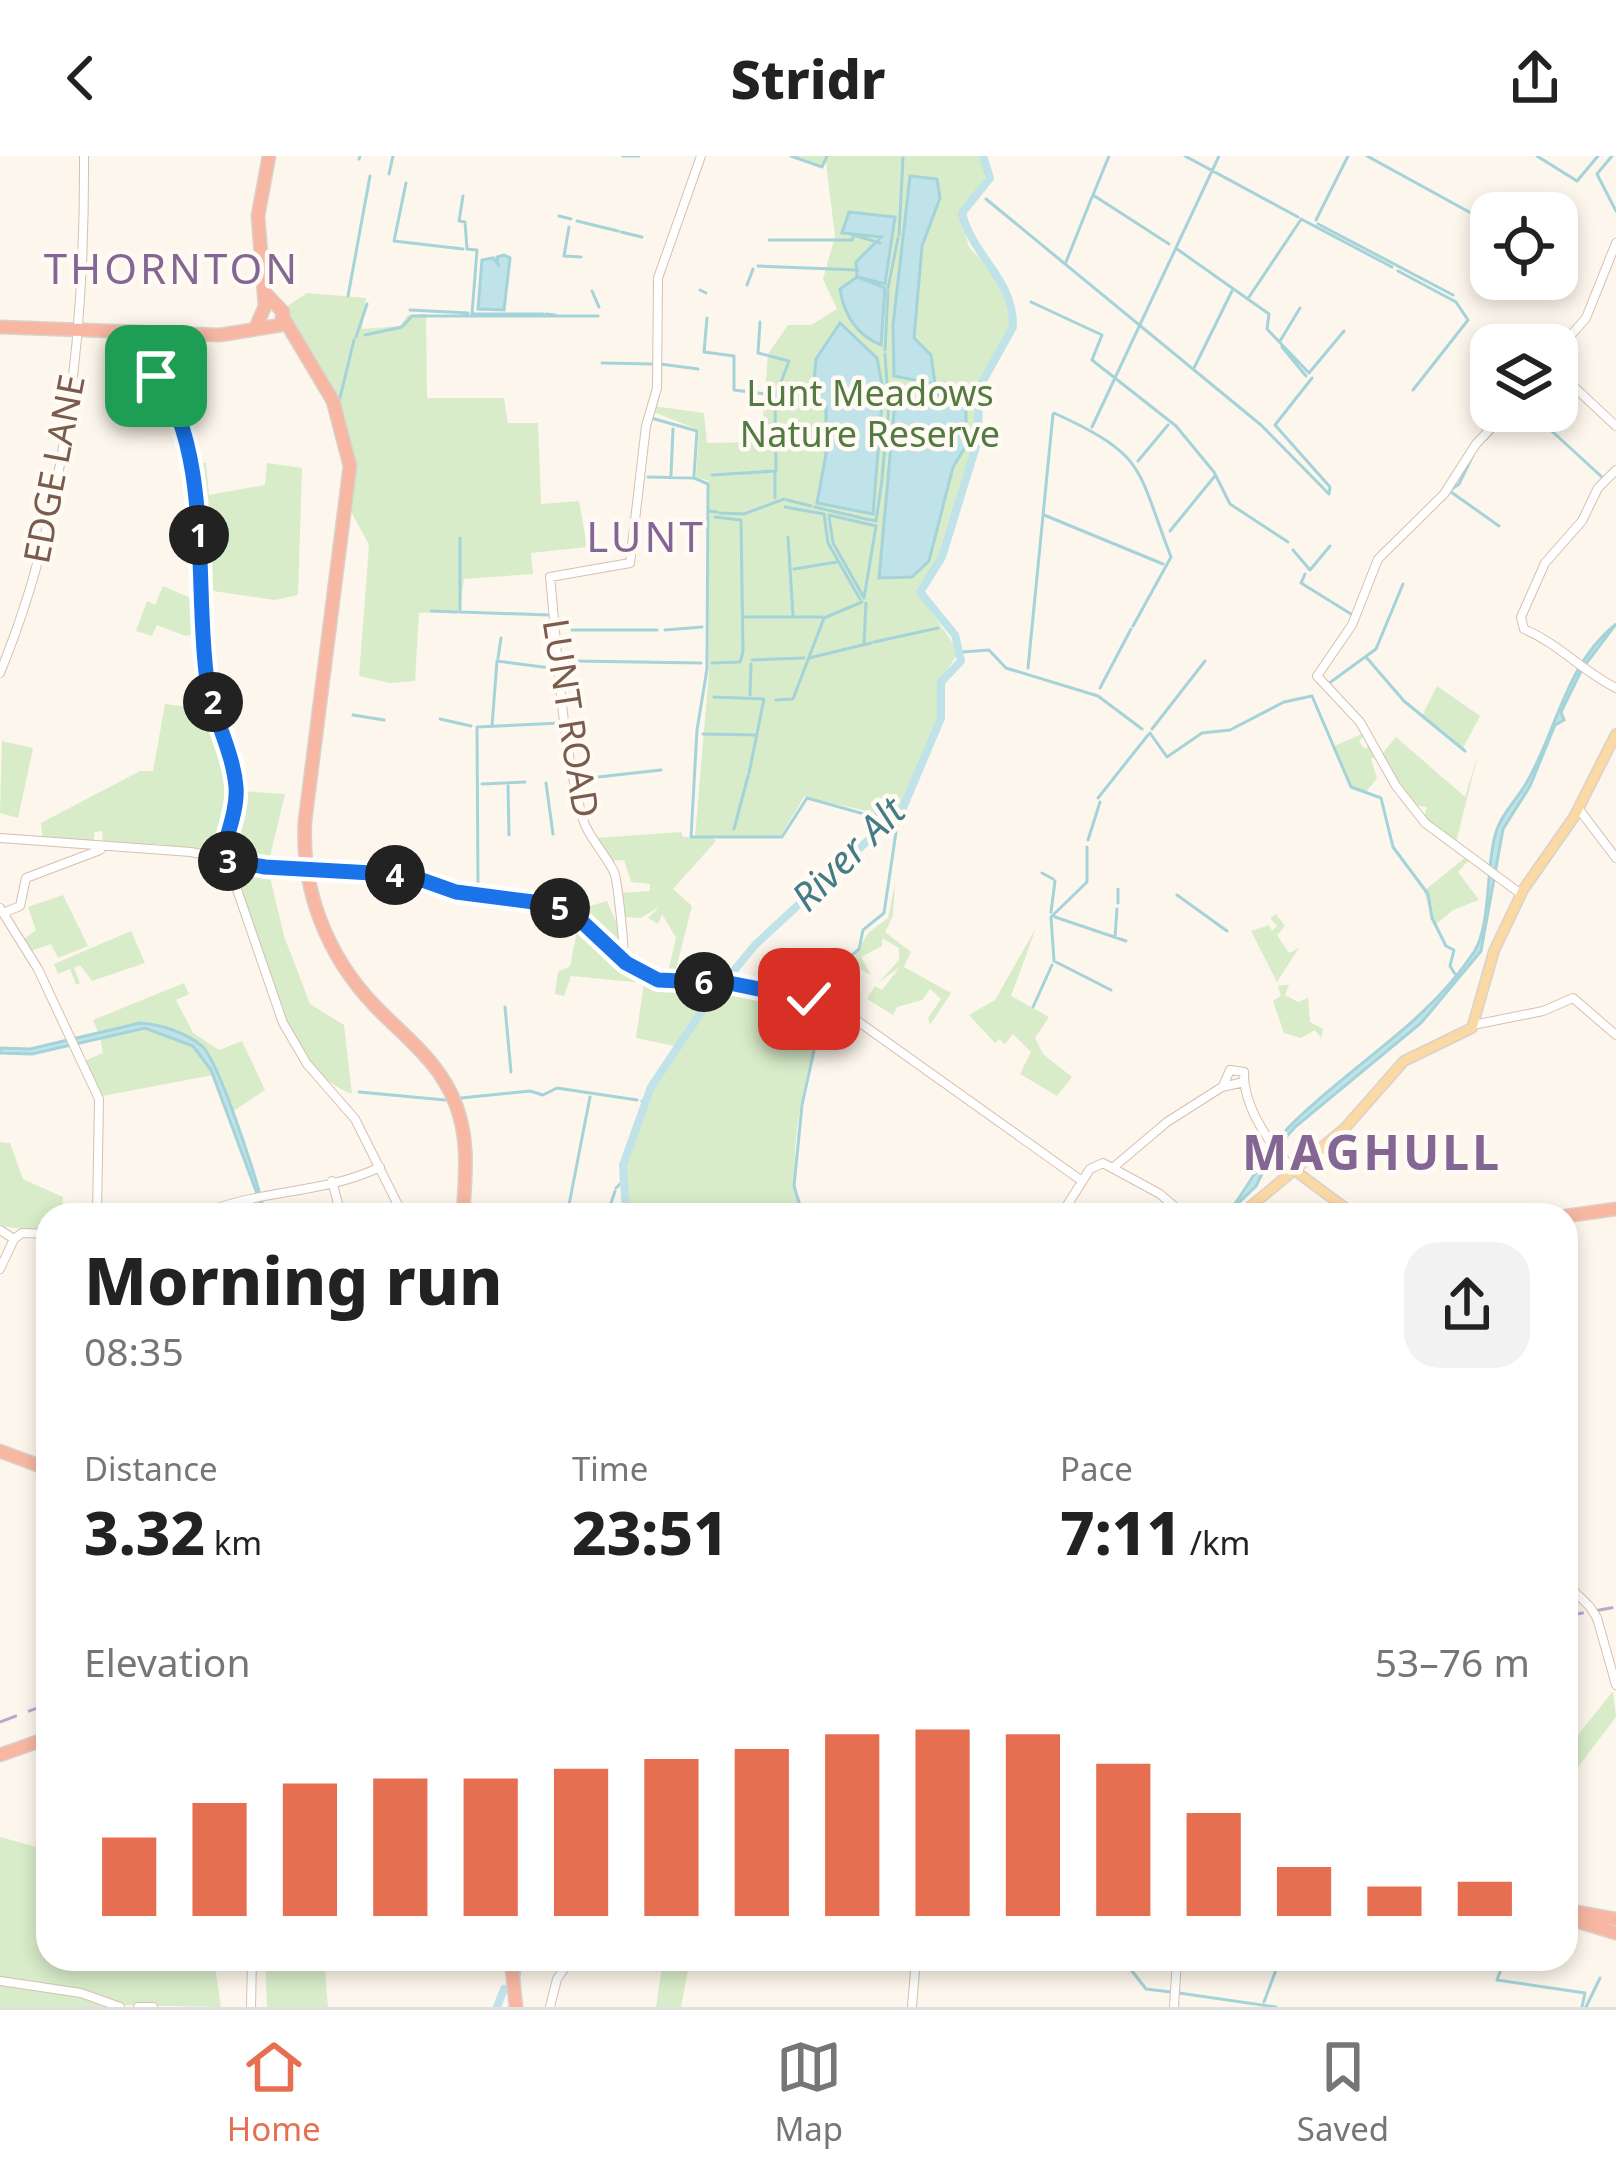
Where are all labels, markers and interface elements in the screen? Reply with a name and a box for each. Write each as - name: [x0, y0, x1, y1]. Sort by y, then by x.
- text: Stridr: [730, 41, 886, 115]
- icon: back: [48, 45, 114, 111]
- icon: share: [1502, 45, 1568, 111]
- map controls: [1470, 192, 1578, 432]
- button: locate: [1470, 192, 1578, 300]
- district label: THORNTON: [44, 239, 300, 296]
- button: layers: [1470, 324, 1578, 432]
- pin: [105, 325, 207, 427]
- icon: arrive: [123, 343, 189, 409]
- park label: Lunt Meadows Nature Reserve: [740, 368, 1000, 458]
- street label: EDGE LANE: [11, 370, 96, 567]
- pin: 1: [169, 505, 229, 565]
- district label: LUNT: [586, 507, 706, 564]
- text: 1: [190, 512, 208, 557]
- street label: LUNT ROAD: [532, 615, 611, 821]
- pin: 2: [183, 672, 243, 732]
- text: 2: [204, 679, 222, 724]
- water label: River Alt: [778, 783, 917, 921]
- pin: 3: [198, 831, 258, 891]
- text: 3: [219, 838, 237, 883]
- pin: 4: [365, 845, 425, 905]
- text: 4: [386, 852, 404, 897]
- pin: 5: [530, 878, 590, 938]
- text: 5: [551, 885, 569, 930]
- pin: [758, 948, 860, 1050]
- pin: 6: [674, 952, 734, 1012]
- text: 6: [695, 959, 713, 1004]
- icon: check: [776, 966, 842, 1032]
- district label: MAGHULL: [1242, 1119, 1502, 1184]
- text: Morning run: [84, 1234, 503, 1324]
- button: share: [1404, 1242, 1530, 1368]
- text: 08:35: [84, 1324, 184, 1377]
- text: Distance: [84, 1446, 218, 1491]
- text: Time: [572, 1446, 648, 1491]
- text: Pace: [1060, 1446, 1133, 1491]
- text: 3.32: [84, 1491, 205, 1573]
- text: 23:51: [572, 1491, 728, 1573]
- text: 7:11: [1060, 1491, 1181, 1573]
- text: km: [205, 1520, 262, 1565]
- text: /km: [1181, 1520, 1250, 1565]
- text: Elevation: [84, 1635, 251, 1688]
- text: 53–76 m: [1375, 1635, 1530, 1688]
- tab: Home: [227, 2034, 321, 2151]
- tab: Map: [774, 2034, 843, 2151]
- tab: Saved: [1297, 2034, 1389, 2151]

